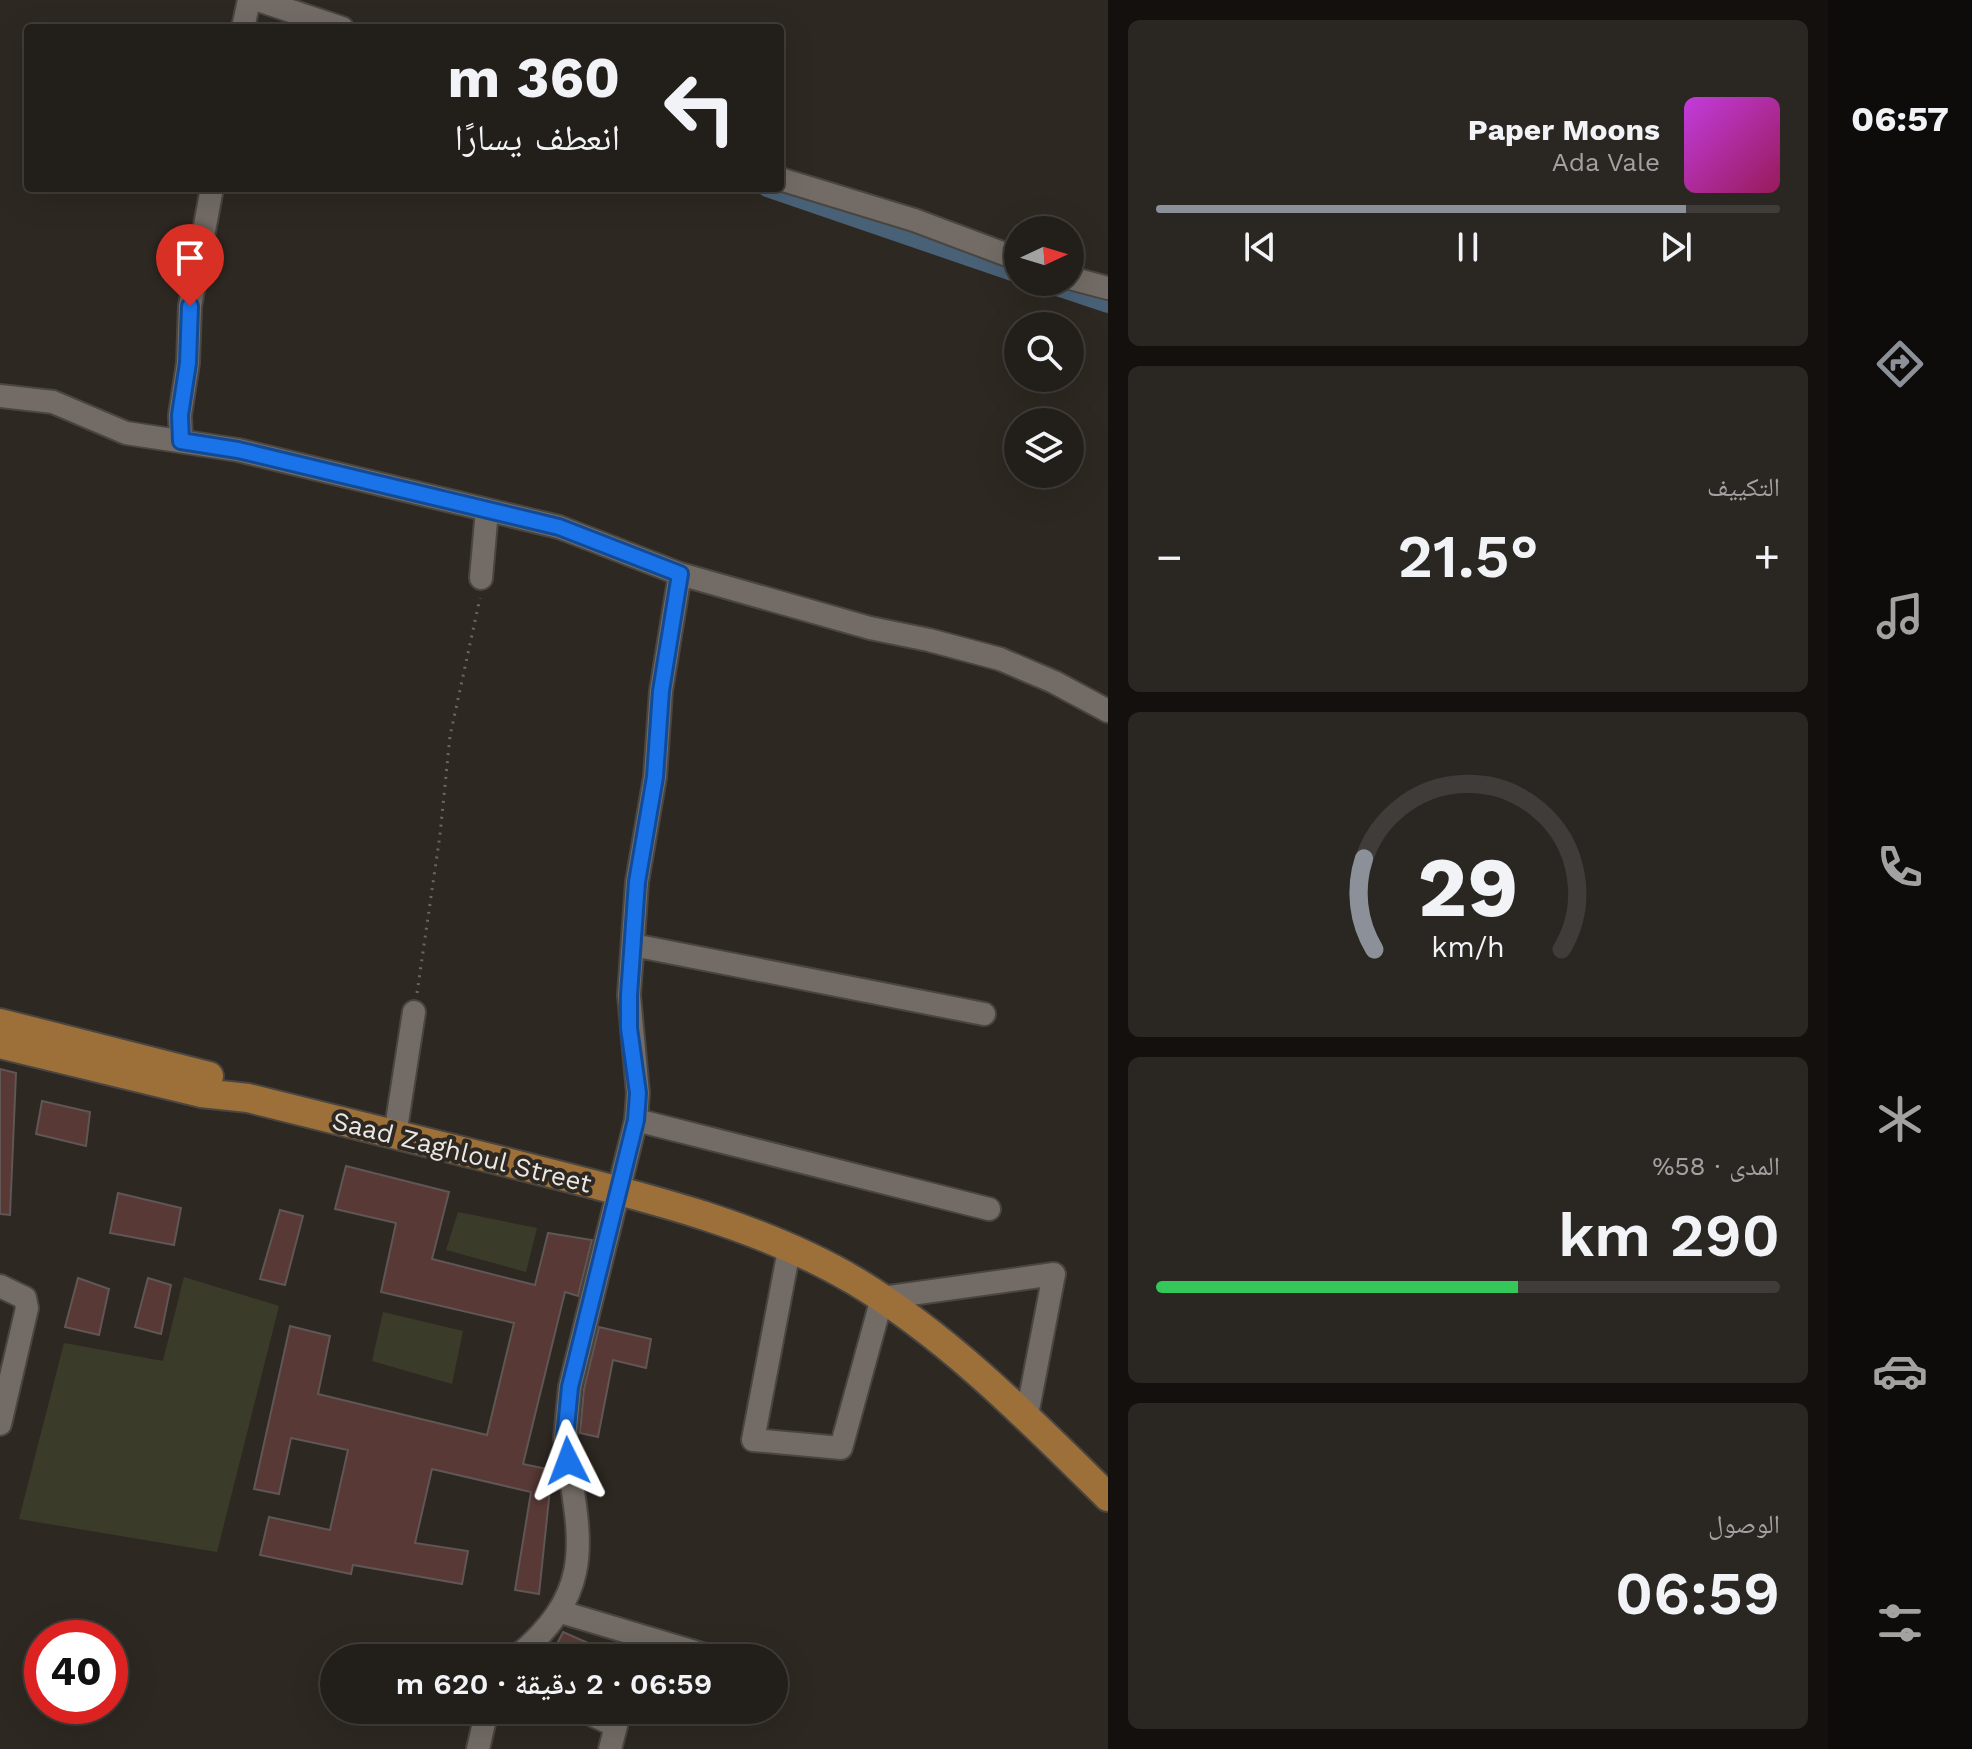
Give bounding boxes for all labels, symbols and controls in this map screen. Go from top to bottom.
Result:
text: 360 m [447,45,620,111]
icon: left [648,56,752,160]
text: 06:57 [1851,98,1949,140]
text: Paper Moons [1468,112,1660,147]
text: انعطف يسارًا [455,117,620,159]
text: Ada Vale [1552,147,1660,177]
north arrow [1004,216,1084,296]
map controls [1004,216,1084,488]
pin [156,224,224,306]
icon: previous [1238,225,1282,269]
icon: pause [1446,225,1490,269]
icon: next [1654,225,1698,269]
icon: arrive [168,236,212,280]
button: search [1004,312,1084,392]
icon: directions [1872,336,1928,392]
button: layers [1004,408,1084,488]
text: التكييف [1707,472,1780,502]
text: 21.5° [1397,521,1539,592]
text: − [1156,531,1183,583]
text: + [1753,531,1780,583]
icon: music [1872,588,1928,644]
text: 29 [1418,839,1518,936]
icon: phone [1872,839,1928,895]
text: km/h [1431,931,1505,965]
icon: climate [1872,1091,1928,1147]
street label: Saad Zaghloul Street [329,1105,595,1199]
text: المدى · 58% [1652,1151,1780,1181]
text: 290 km [1558,1200,1780,1271]
icon: car [1872,1343,1928,1399]
position arrow [526,1419,610,1503]
text: الوصول [1708,1509,1780,1539]
text: 06:59 [1615,1558,1780,1629]
icon: filters [1872,1595,1928,1651]
speed limit sign: 40 [24,1620,128,1724]
text: 06:59 · 2 دقيقة · 620 m [396,1666,712,1701]

